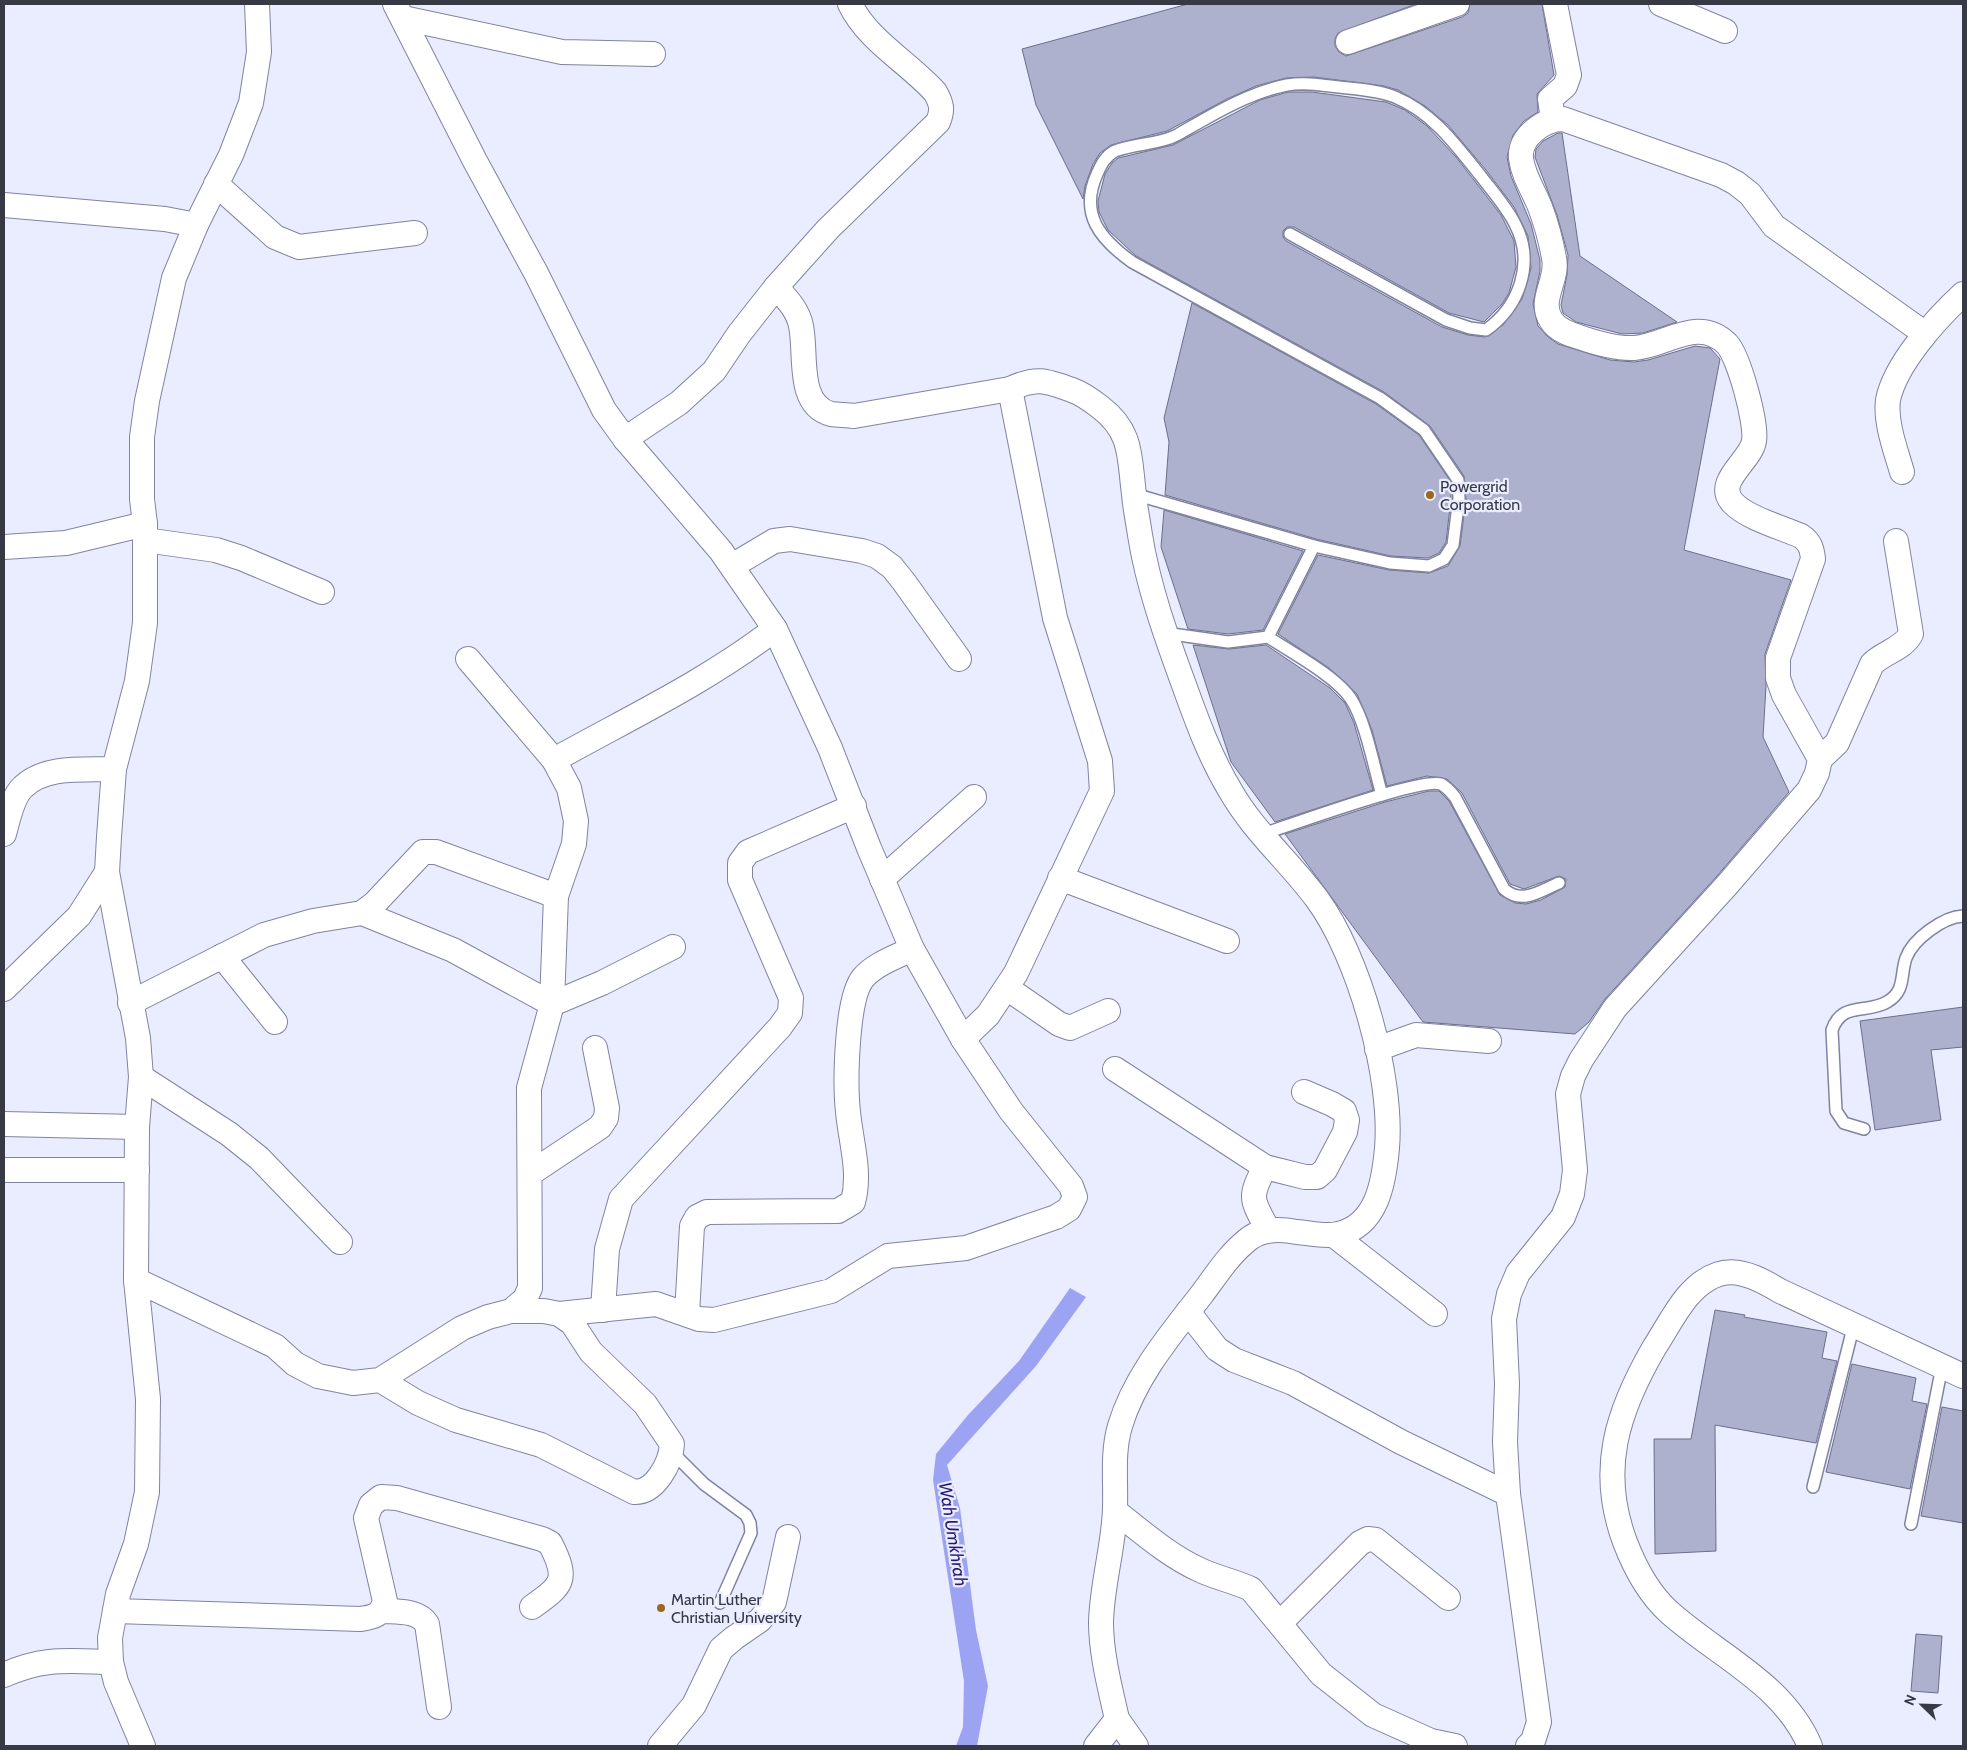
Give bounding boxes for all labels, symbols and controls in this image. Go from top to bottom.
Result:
place label: Powergrid Corporation [1440,477,1520,514]
marker: Powergrid Corporation [1424,489,1436,501]
water label: Wah Umkhrah [934,1480,972,1588]
place label: Martin Luther Christian University [671,1590,802,1627]
marker: Martin Luther Christian University [655,1602,667,1614]
north arrow [1897,1680,1947,1730]
text: N [1900,1692,1920,1708]

